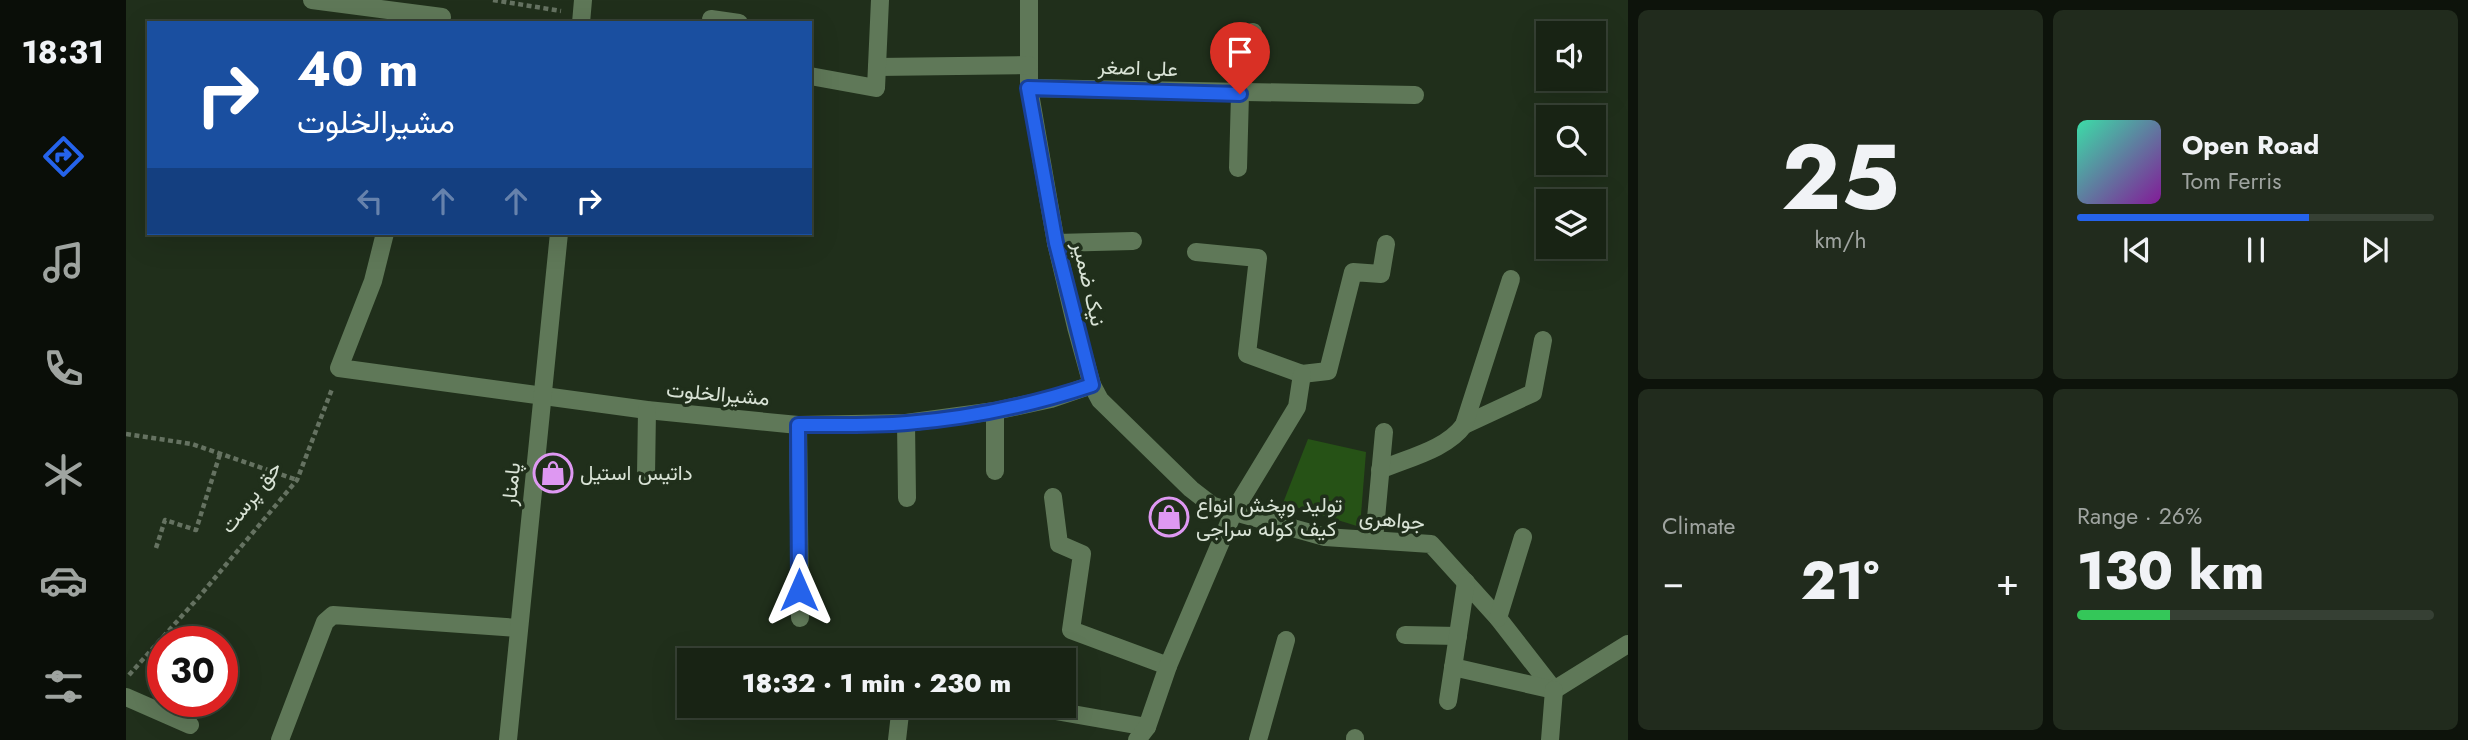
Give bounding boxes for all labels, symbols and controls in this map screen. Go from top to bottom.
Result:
map controls [1536,21,1606,259]
button: sound [1536,21,1606,91]
pin [1210,22,1270,94]
text: 18:31 [22,29,104,75]
icon: arrive [1221,33,1259,71]
text: 40 m [297,34,419,104]
icon: right [182,49,273,140]
street label: علی اصغر [1096,52,1179,84]
text: مشیرالخلوت [297,99,455,145]
button: search [1536,105,1606,175]
text: 25 [1781,112,1900,243]
text: Open Road [2182,126,2319,164]
icon: directions [39,132,88,181]
text: Tom Ferris [2182,164,2281,198]
icon: left [351,182,389,220]
icon: ahead [424,182,462,220]
icon: ahead [497,182,535,220]
icon: right [570,182,608,220]
button: layers [1536,189,1606,259]
text: km/h [1815,223,1866,257]
icon: previous [2118,231,2156,269]
icon: pause [2237,231,2275,269]
icon: next [2356,231,2394,269]
icon: music [39,238,88,287]
street label: نیک ضمیر [1065,238,1113,329]
icon: phone [39,344,88,393]
street label: مشیرالخلوت [665,375,771,413]
icon: climate [39,450,88,499]
shop icon: داتیس استیل [532,452,574,494]
street label: حق پرست [213,454,289,540]
place label: داتیس استیل [580,458,693,488]
street label: پامنار [494,461,528,508]
place label: تولید وپخش انواع کیف کوله سراجی [1196,490,1343,544]
shop icon: تولید وپخش انواع کیف کوله سراجی [1148,496,1190,538]
text: Range · 26% [2077,499,2202,533]
street label: جواهری [1358,502,1426,538]
text: Climate [1662,509,1735,543]
text: 130 km [2077,533,2264,609]
text: 21° [1801,543,1879,619]
position arrow [762,553,836,627]
text: − [1662,554,1684,609]
text: + [1996,554,2019,609]
icon: car [39,556,88,605]
speed limit sign: 30 [147,626,238,717]
icon: filters [39,662,88,711]
text: 18:32 · 1 min · 230 m [742,664,1011,702]

